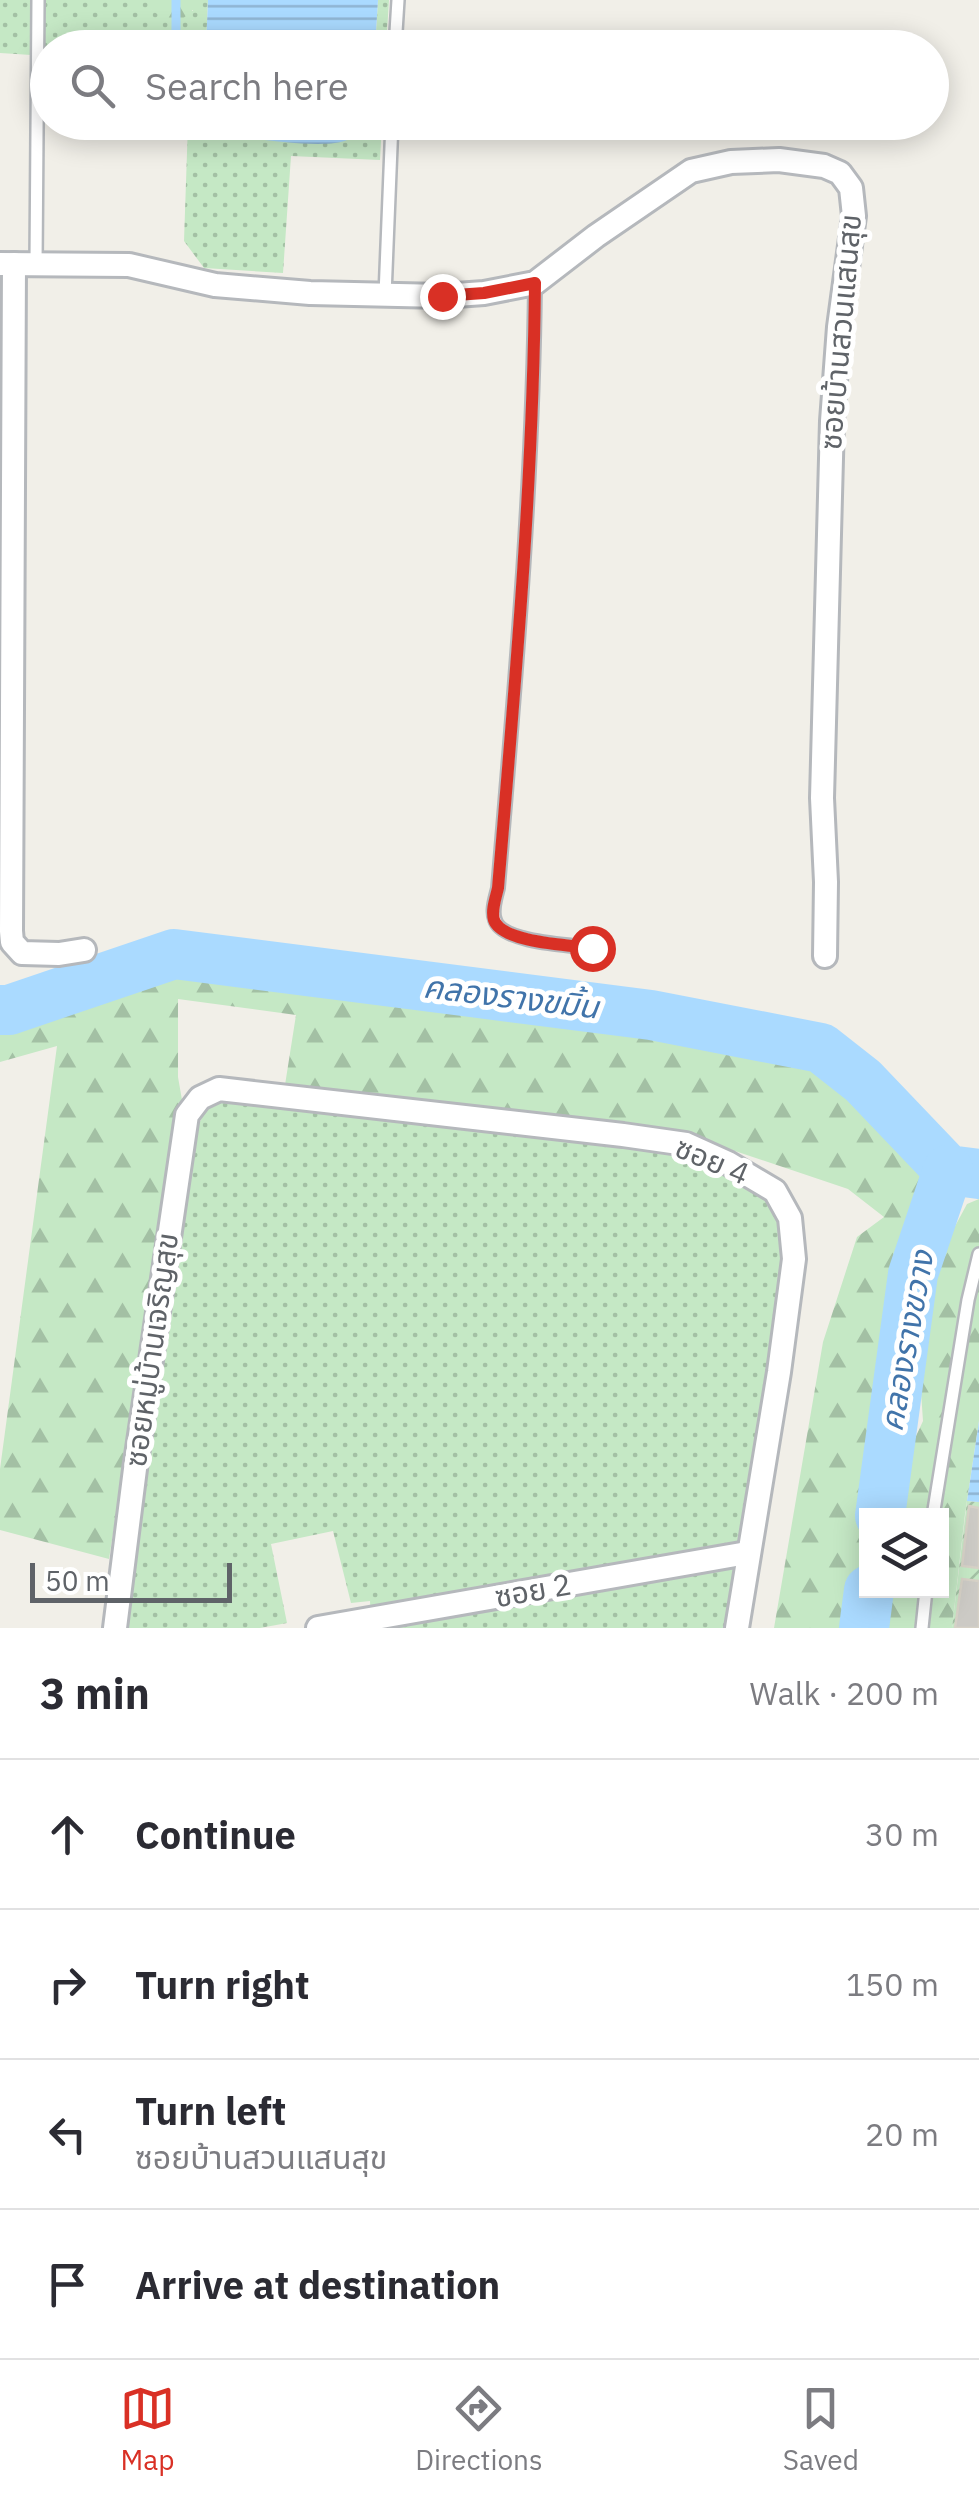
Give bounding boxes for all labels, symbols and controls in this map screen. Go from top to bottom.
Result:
search box [30,30,949,140]
icon: search [65,58,120,113]
text: Search here [145,61,349,110]
street label: ซอยบ้านสวนแสนสุข [810,212,869,451]
route end [420,274,466,320]
route start [570,926,616,972]
water label: คลองรางขมิ้น [421,964,603,1028]
street label: ซอย 4 [670,1127,756,1193]
street label: ซอยหมู่บ้านเจริญสุข [115,1230,186,1469]
water label: คลองรางขวาง [869,1245,943,1434]
map controls [859,1508,949,1598]
button: layers [859,1508,949,1598]
scale bar [30,1558,232,1602]
text: 50 m [45,1562,110,1599]
street label: ซอย 2 [492,1564,574,1615]
text: 3 min [40,1666,150,1721]
text: Walk · 200 m [750,1672,939,1714]
icon: ahead [40,1807,95,1862]
text: Continue [135,1810,296,1859]
text: 30 m [865,1813,939,1855]
icon: right [40,1957,95,2012]
text: Turn right [135,1960,310,2009]
text: 150 m [846,1963,939,2005]
text: Turn left [135,2086,286,2135]
icon: left [40,2107,95,2162]
text: 20 m [865,2113,939,2155]
text: ซอยบ้านสวนแสนสุข [135,2136,387,2178]
icon: arrive [40,2257,95,2312]
text: Arrive at destination [135,2260,500,2309]
tab: Map [120,2381,175,2478]
tab: Directions [415,2381,543,2478]
tab: Saved [783,2381,859,2478]

